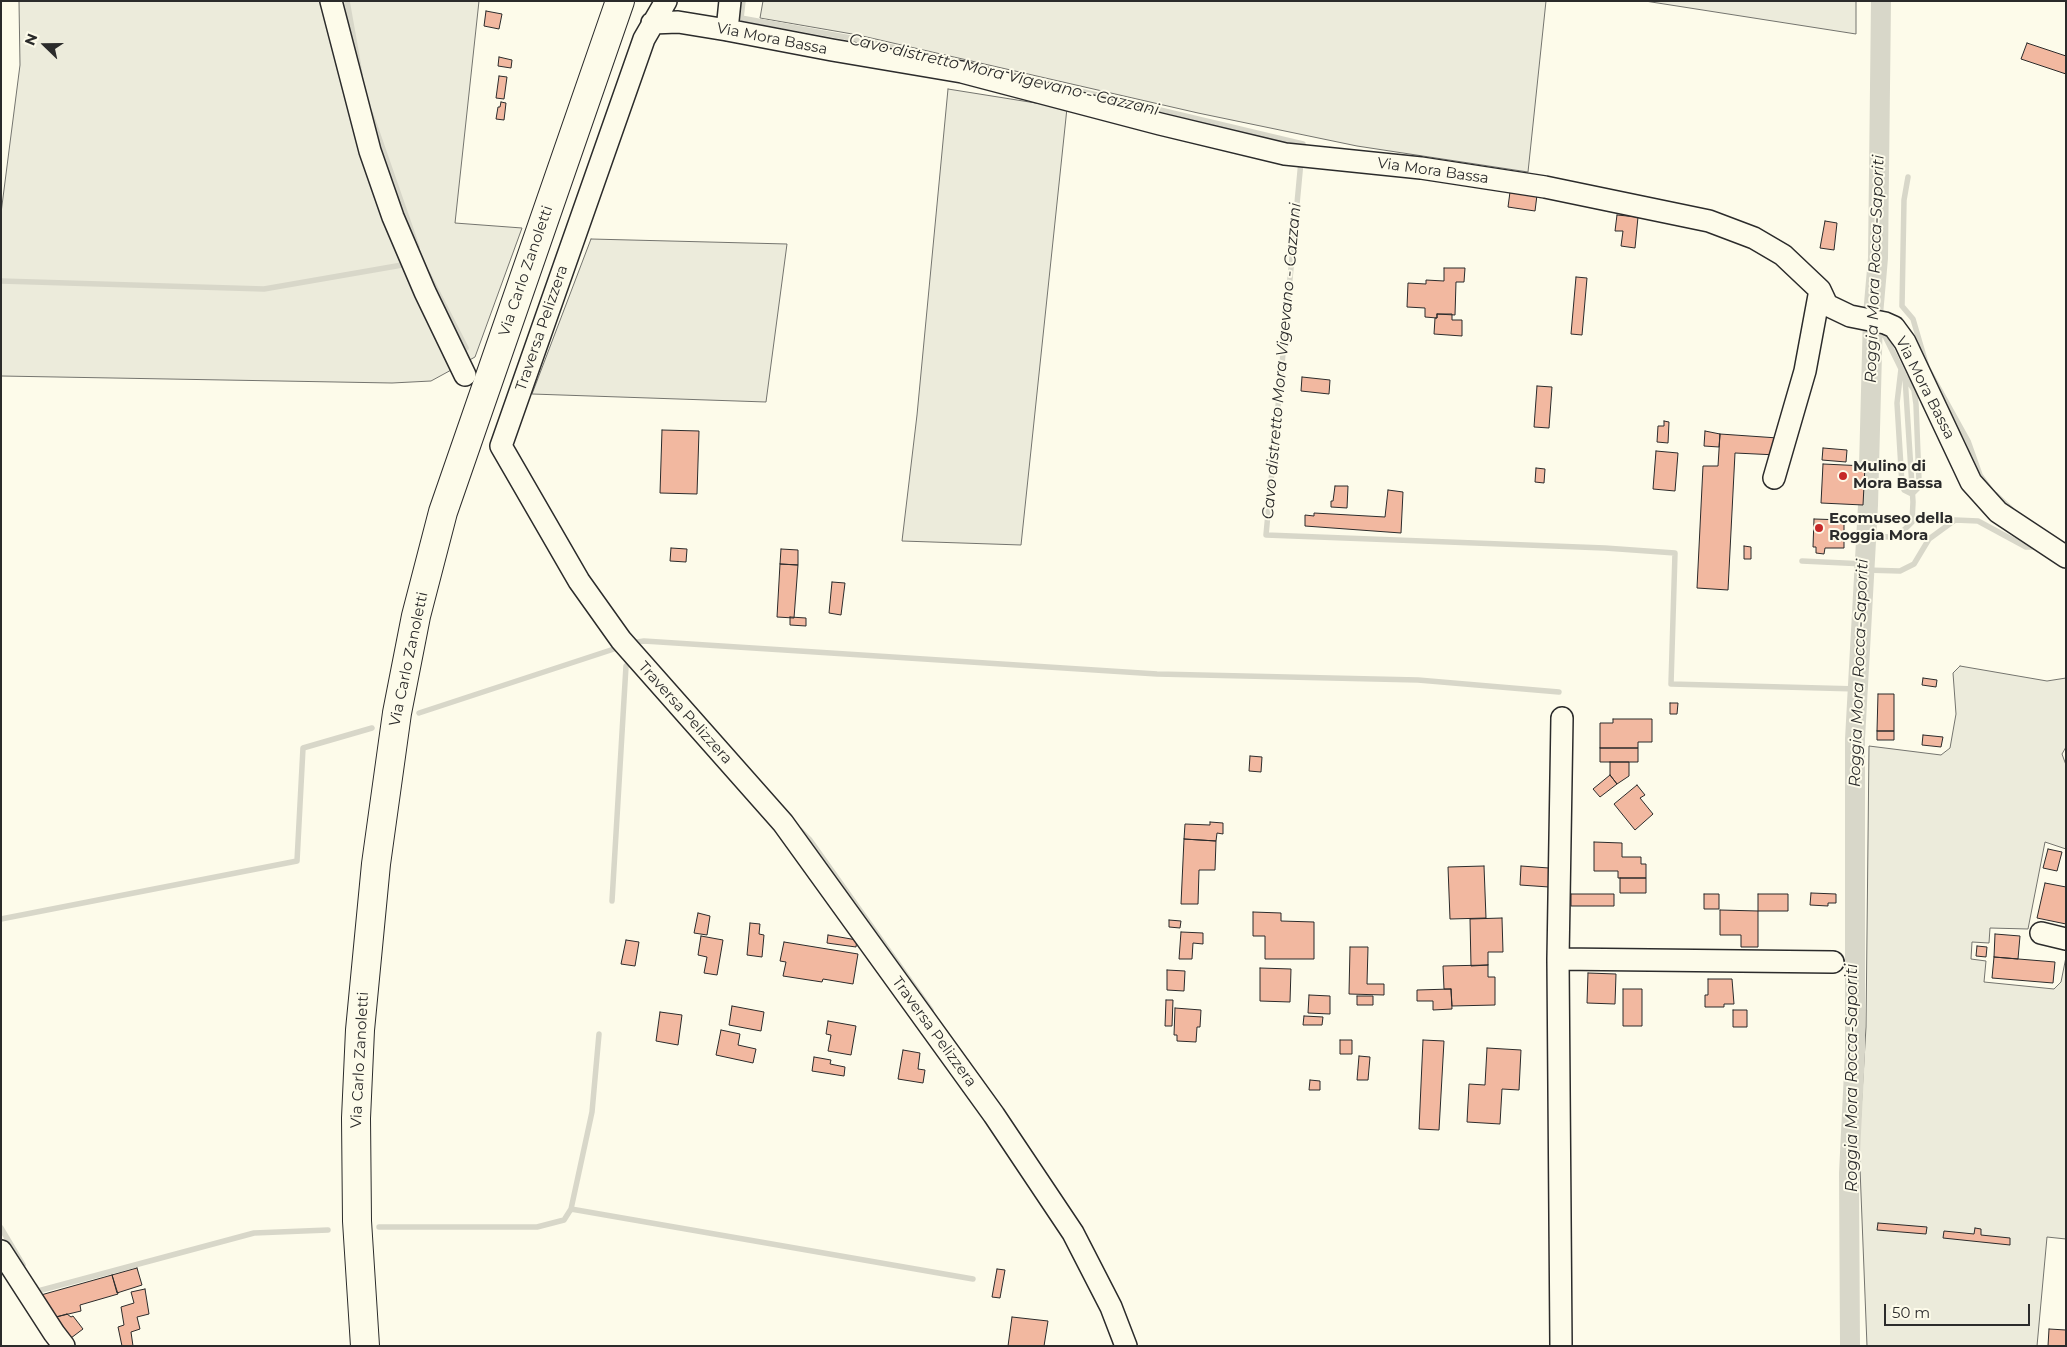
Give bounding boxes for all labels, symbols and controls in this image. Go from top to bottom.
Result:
street label: Via Mora Bassa [715,19,829,59]
north arrow [20,20,70,70]
water label: Cavo distretto Mora Vigevano - Cazzani [847,30,1161,120]
text: N [21,31,42,48]
street label: Via Mora Bassa [1376,154,1490,188]
water label: Roggia Mora Rocca-Saporiti [1861,155,1889,383]
water label: Cavo distretto Mora Vigevano - Cazzani [1259,202,1305,520]
street label: Via Carlo Zanoletti [495,203,557,339]
street label: Traversa Pelizzera [512,263,572,393]
street label: Via Mora Bassa [1891,334,1959,442]
place label: Mulino di Mora Bassa [1853,458,1942,493]
marker: Mulino di Mora Bassa [1837,470,1849,482]
place label: Ecomuseo della Roggia Mora [1829,510,1953,545]
marker: Ecomuseo della Roggia Mora [1813,522,1825,534]
water label: Roggia Mora Rocca-Saporiti [1845,559,1873,787]
street label: Via Carlo Zanoletti [386,590,432,728]
street label: Traversa Pelizzera [634,658,736,768]
water label: Roggia Mora Rocca-Saporiti [1842,964,1862,1192]
street label: Traversa Pelizzera [888,973,980,1091]
street label: Via Carlo Zanoletti [347,991,373,1129]
scale bar [1887,1294,2033,1326]
text: 50 m [1892,1303,1930,1322]

